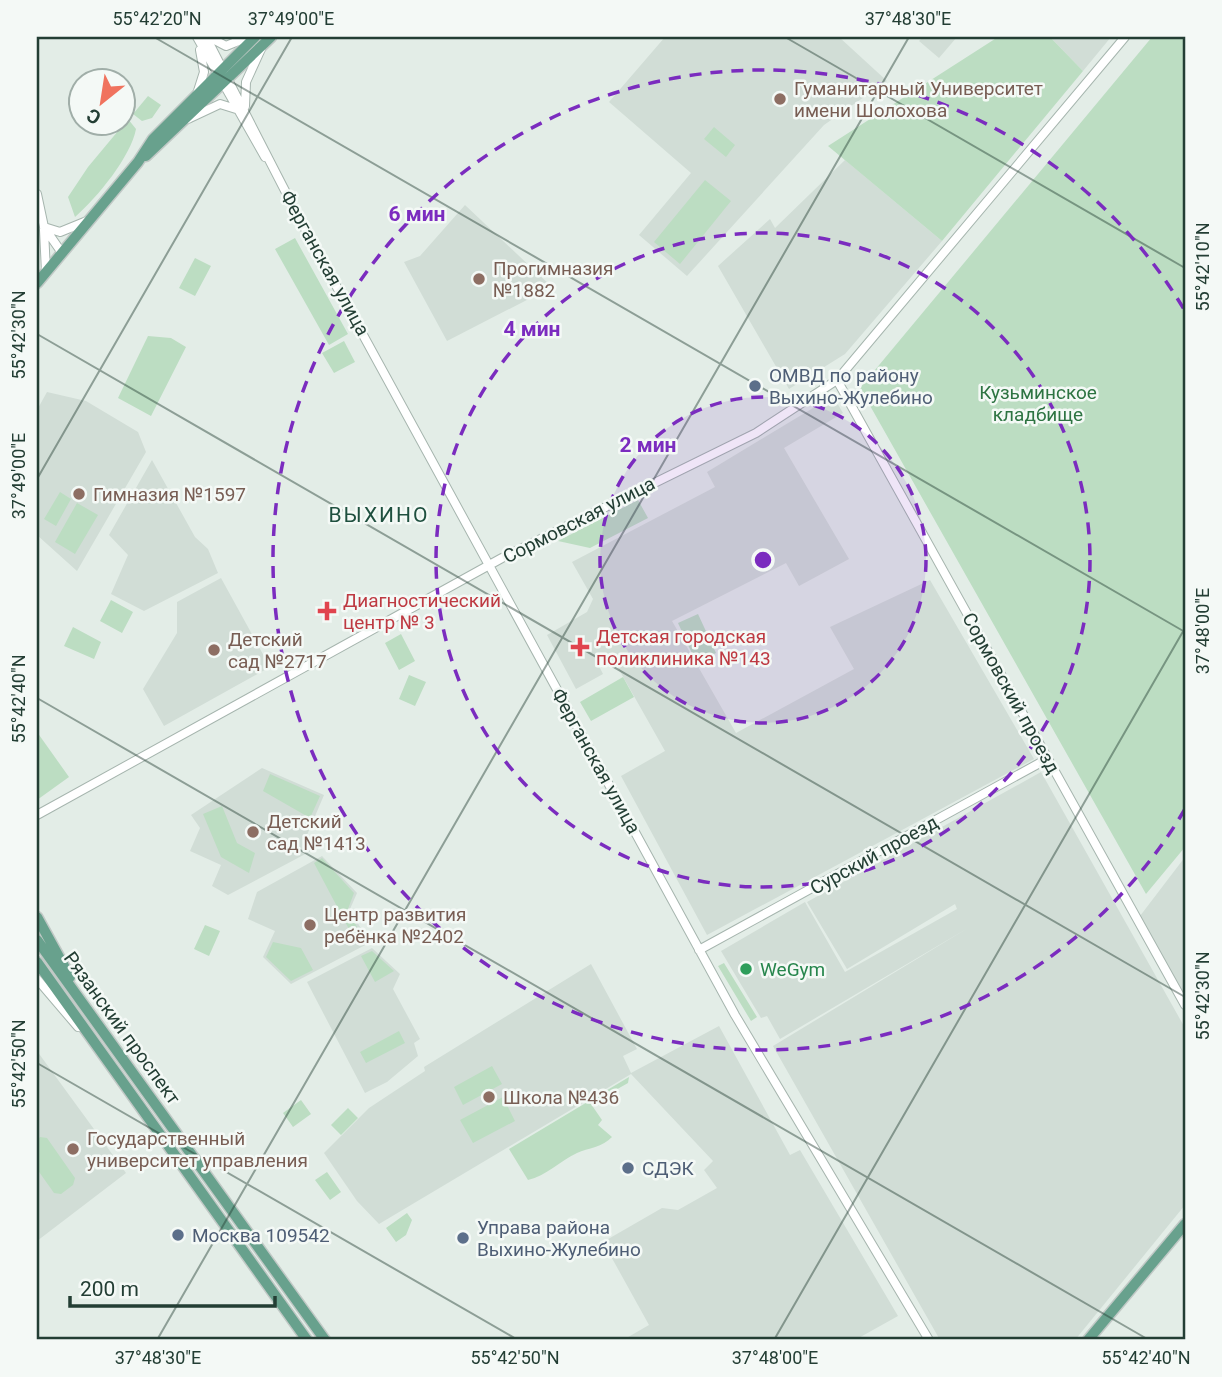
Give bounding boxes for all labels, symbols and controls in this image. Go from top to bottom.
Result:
text: 55°42'20"N [112,8,202,29]
text: 37°49'00"E [248,8,334,29]
text: 37°48'30"E [865,8,951,29]
north arrow [66,66,136,136]
place label: Гуманитарный Университет имени Шолохова [794,77,1043,122]
marker: Гуманитарный Университет имени Шолохова [772,91,788,107]
text: С [83,103,105,129]
street label: Ферганская улица [276,186,374,340]
text: 6 мин [389,202,446,226]
text: 55°42'10"N [1192,222,1213,312]
place label: Прогимназия №1882 [493,257,613,302]
marker: Прогимназия №1882 [471,271,487,287]
text: 55°42'30"N [8,290,29,380]
text: 4 мин [504,317,561,341]
place label: ОМВД по району Выхино-Жулебино [769,364,933,409]
marker: ОМВД по району Выхино-Жулебино [747,378,763,394]
park label: Кузьминское кладбище [979,381,1097,426]
text: 37°49'00"E [8,433,29,519]
text: 2 мин [620,433,677,457]
street label: Сормовская улица [499,472,659,568]
place label: Гимназия №1597 [93,483,246,506]
marker: Гимназия №1597 [71,486,87,502]
district label: ВЫХИНО [329,503,430,527]
centre of rings [751,548,775,572]
text: 37°48'00"E [1192,588,1213,674]
place label: Диагностический центр № 3 [343,589,501,634]
marker: Диагностический центр № 3 [317,601,337,621]
street label: Сормовский проезд [957,609,1065,777]
place label: Детская городская поликлиника №143 [596,625,771,670]
place label: Детский сад №2717 [228,628,327,673]
marker: Детская городская поликлиника №143 [570,637,590,657]
marker: Детский сад №2717 [206,642,222,658]
text: 55°42'40"N [8,654,29,744]
street label: Ферганская улица [547,684,645,838]
place label: Детский сад №1413 [267,810,366,855]
street label: Сурский проезд [806,810,942,900]
marker: Детский сад №1413 [245,824,261,840]
place label: Центр развития ребёнка №2402 [324,903,466,948]
marker: Центр развития ребёнка №2402 [302,917,318,933]
street label: Рязанский проспект [59,947,185,1109]
text: 55°42'30"N [1192,951,1213,1041]
place label: WeGym [760,958,825,981]
marker: WeGym [738,961,754,977]
text: 55°42'50"N [8,1019,29,1109]
place label: Школа №436 [503,1086,619,1109]
marker: Школа №436 [481,1089,497,1105]
place label: Государственный университет управления [87,1127,308,1172]
marker: Государственный университет управления [65,1141,81,1157]
place label: СДЭК [642,1157,694,1180]
marker: СДЭК [620,1160,636,1176]
place label: Управа района Выхино-Жулебино [477,1216,641,1261]
place label: Москва 109542 [192,1224,330,1247]
marker: Москва 109542 [170,1227,186,1243]
marker: Управа района Выхино-Жулебино [455,1230,471,1246]
scale bar [70,1265,275,1309]
text: 200 m [80,1277,139,1301]
text: 37°48'30"E [115,1347,201,1368]
text: 55°42'50"N [470,1347,560,1368]
text: 37°48'00"E [732,1347,818,1368]
text: 55°42'40"N [1101,1347,1191,1368]

